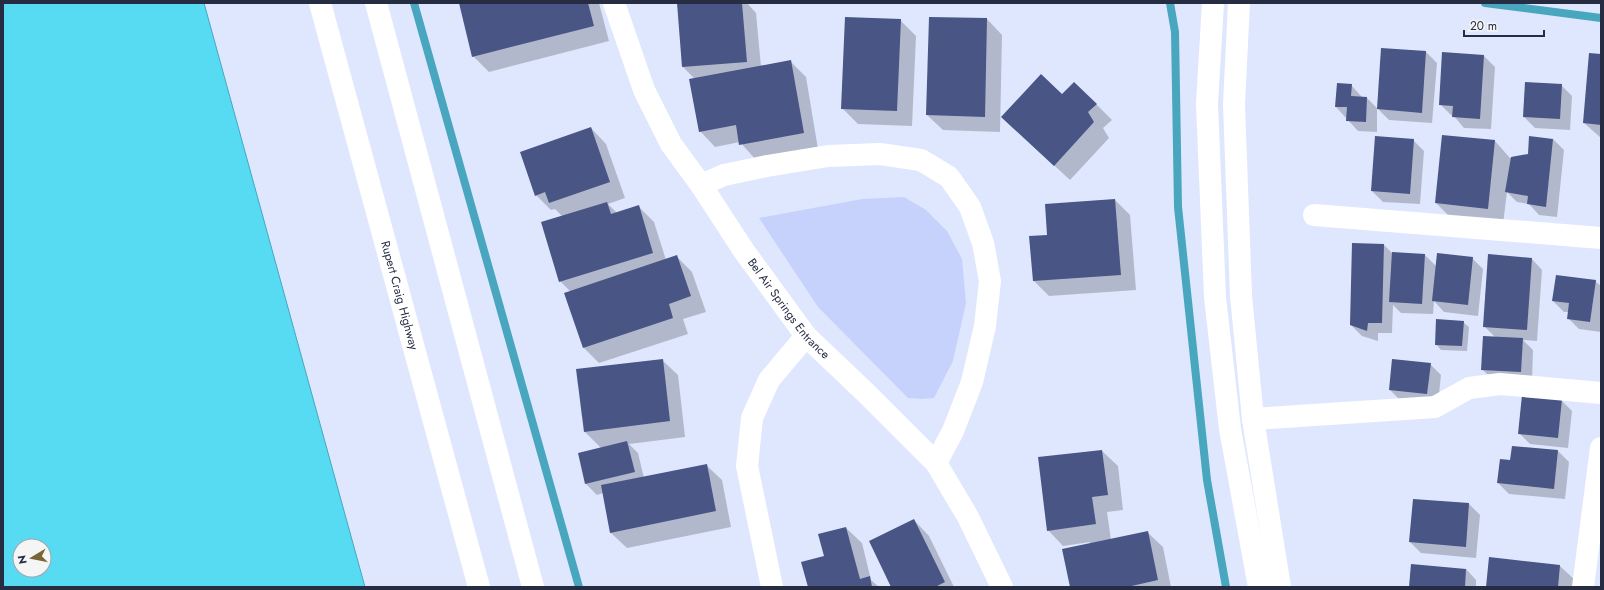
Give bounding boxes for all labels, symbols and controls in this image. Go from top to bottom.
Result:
scale bar [1464,12,1544,38]
text: 20 m [1470,17,1497,35]
street label: Rupert Craig Highway [376,239,423,353]
street label: Bel Air Springs Entrance [743,254,834,363]
north arrow [12,538,52,578]
text: N [14,554,31,565]

